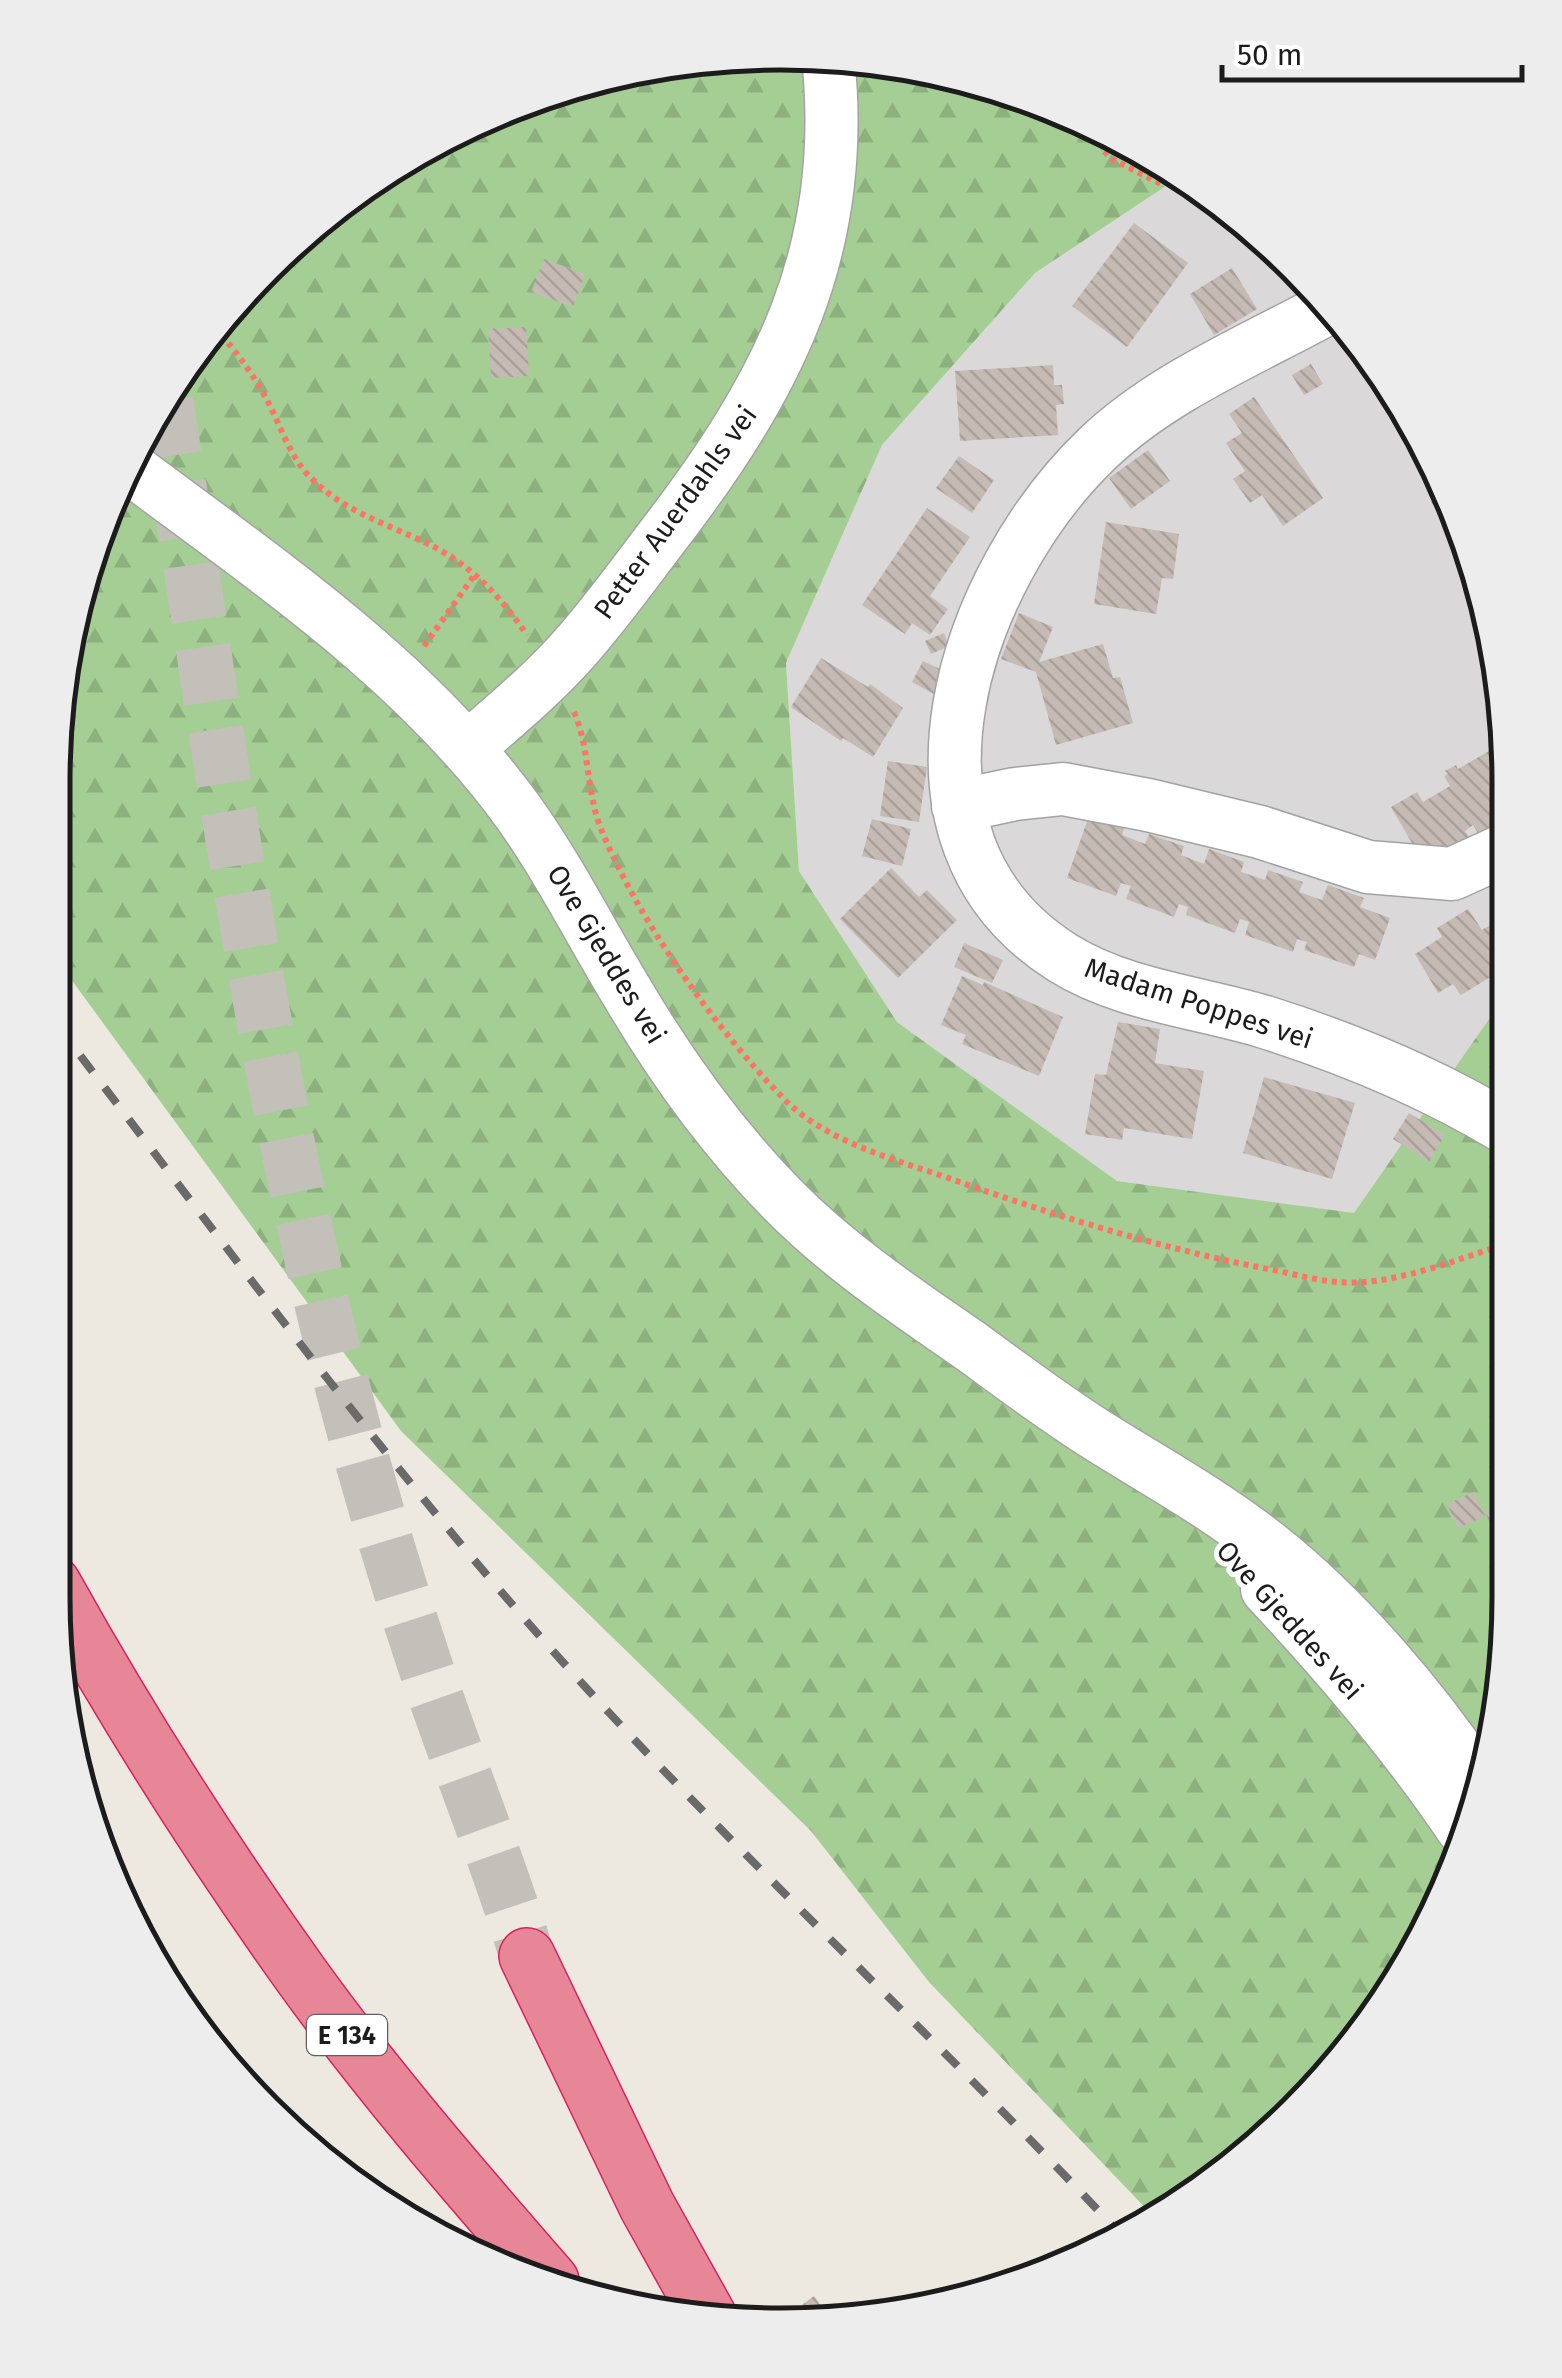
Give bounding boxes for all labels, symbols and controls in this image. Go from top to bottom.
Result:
scale bar [1222,20,1522,82]
text: 50 m [1237,37,1302,73]
street label: Petter Auerdahls vei [587,399,764,625]
street label: Ove Gjeddes vei [540,859,673,1050]
street label: Madam Poppes vei [1081,951,1317,1056]
street label: Ove Gjeddes vei [1210,1534,1370,1707]
road number: E 134 [307,2015,387,2055]

